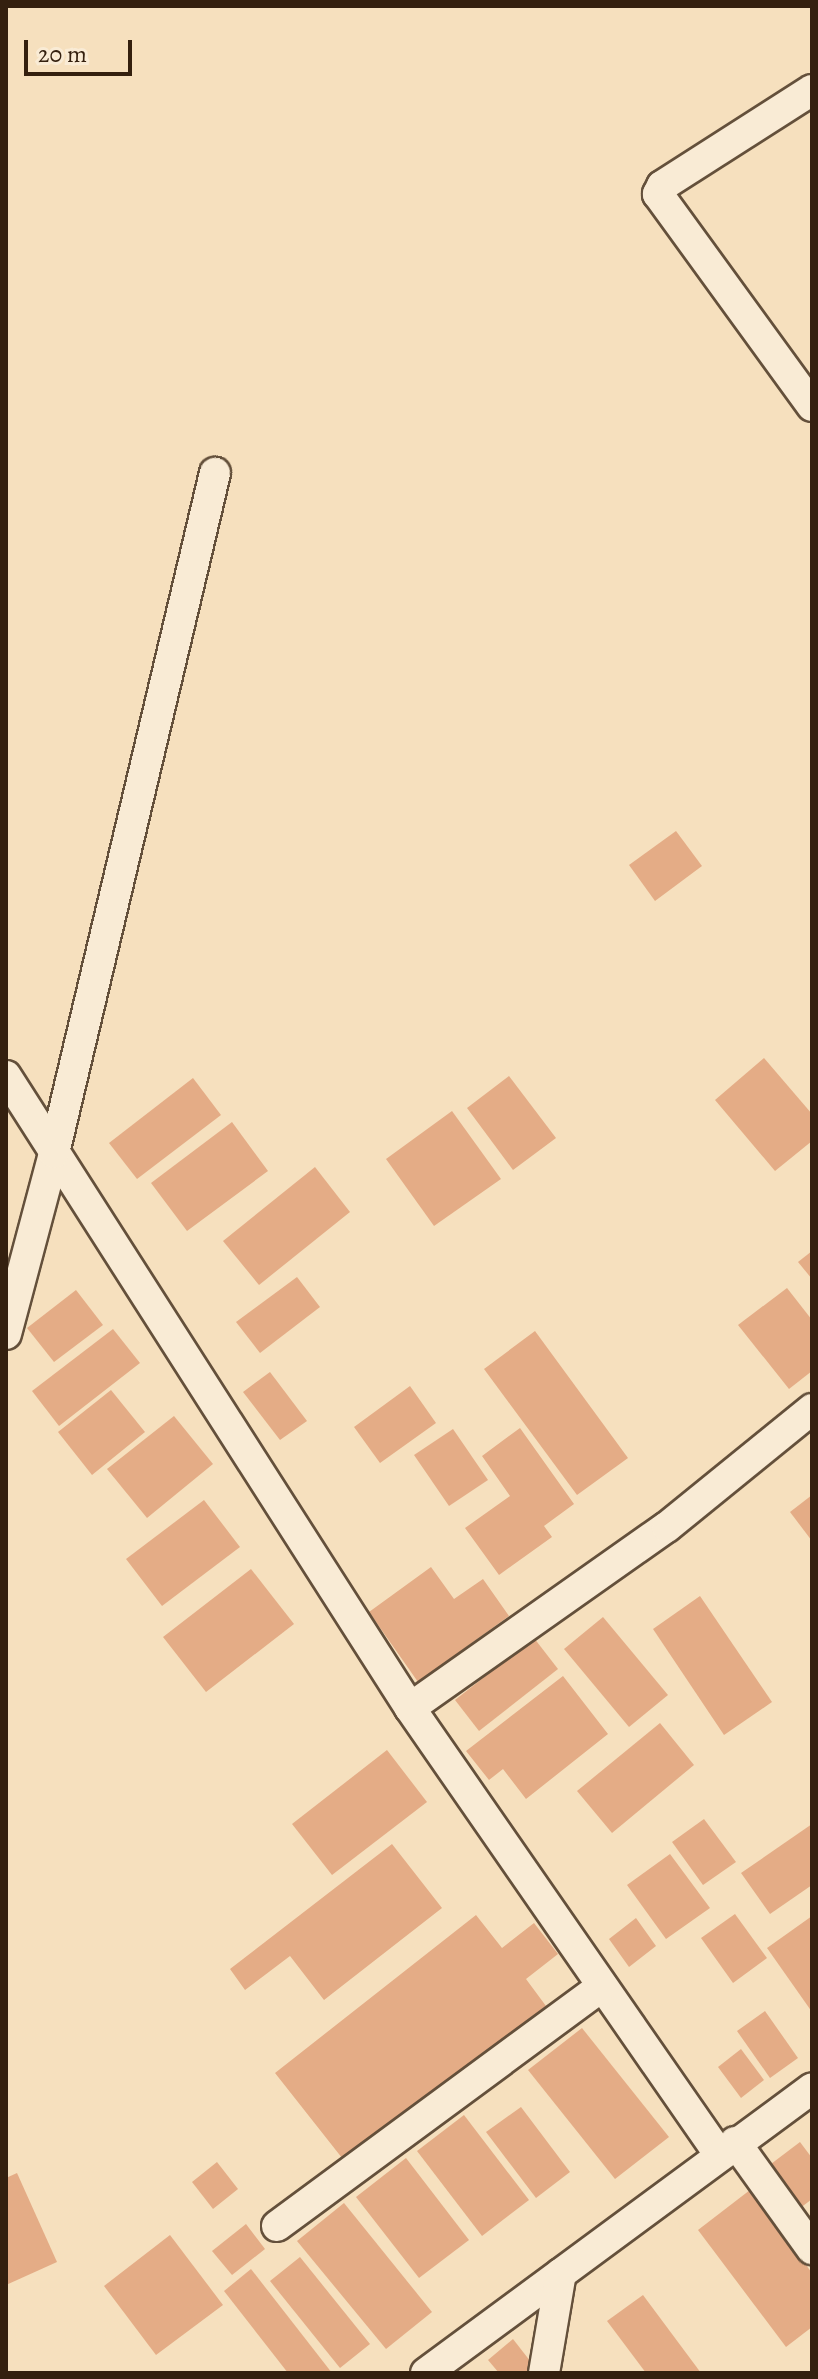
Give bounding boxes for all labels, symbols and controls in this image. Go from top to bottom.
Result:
scale bar [28,24,136,74]
text: 20 m [38,38,87,70]

